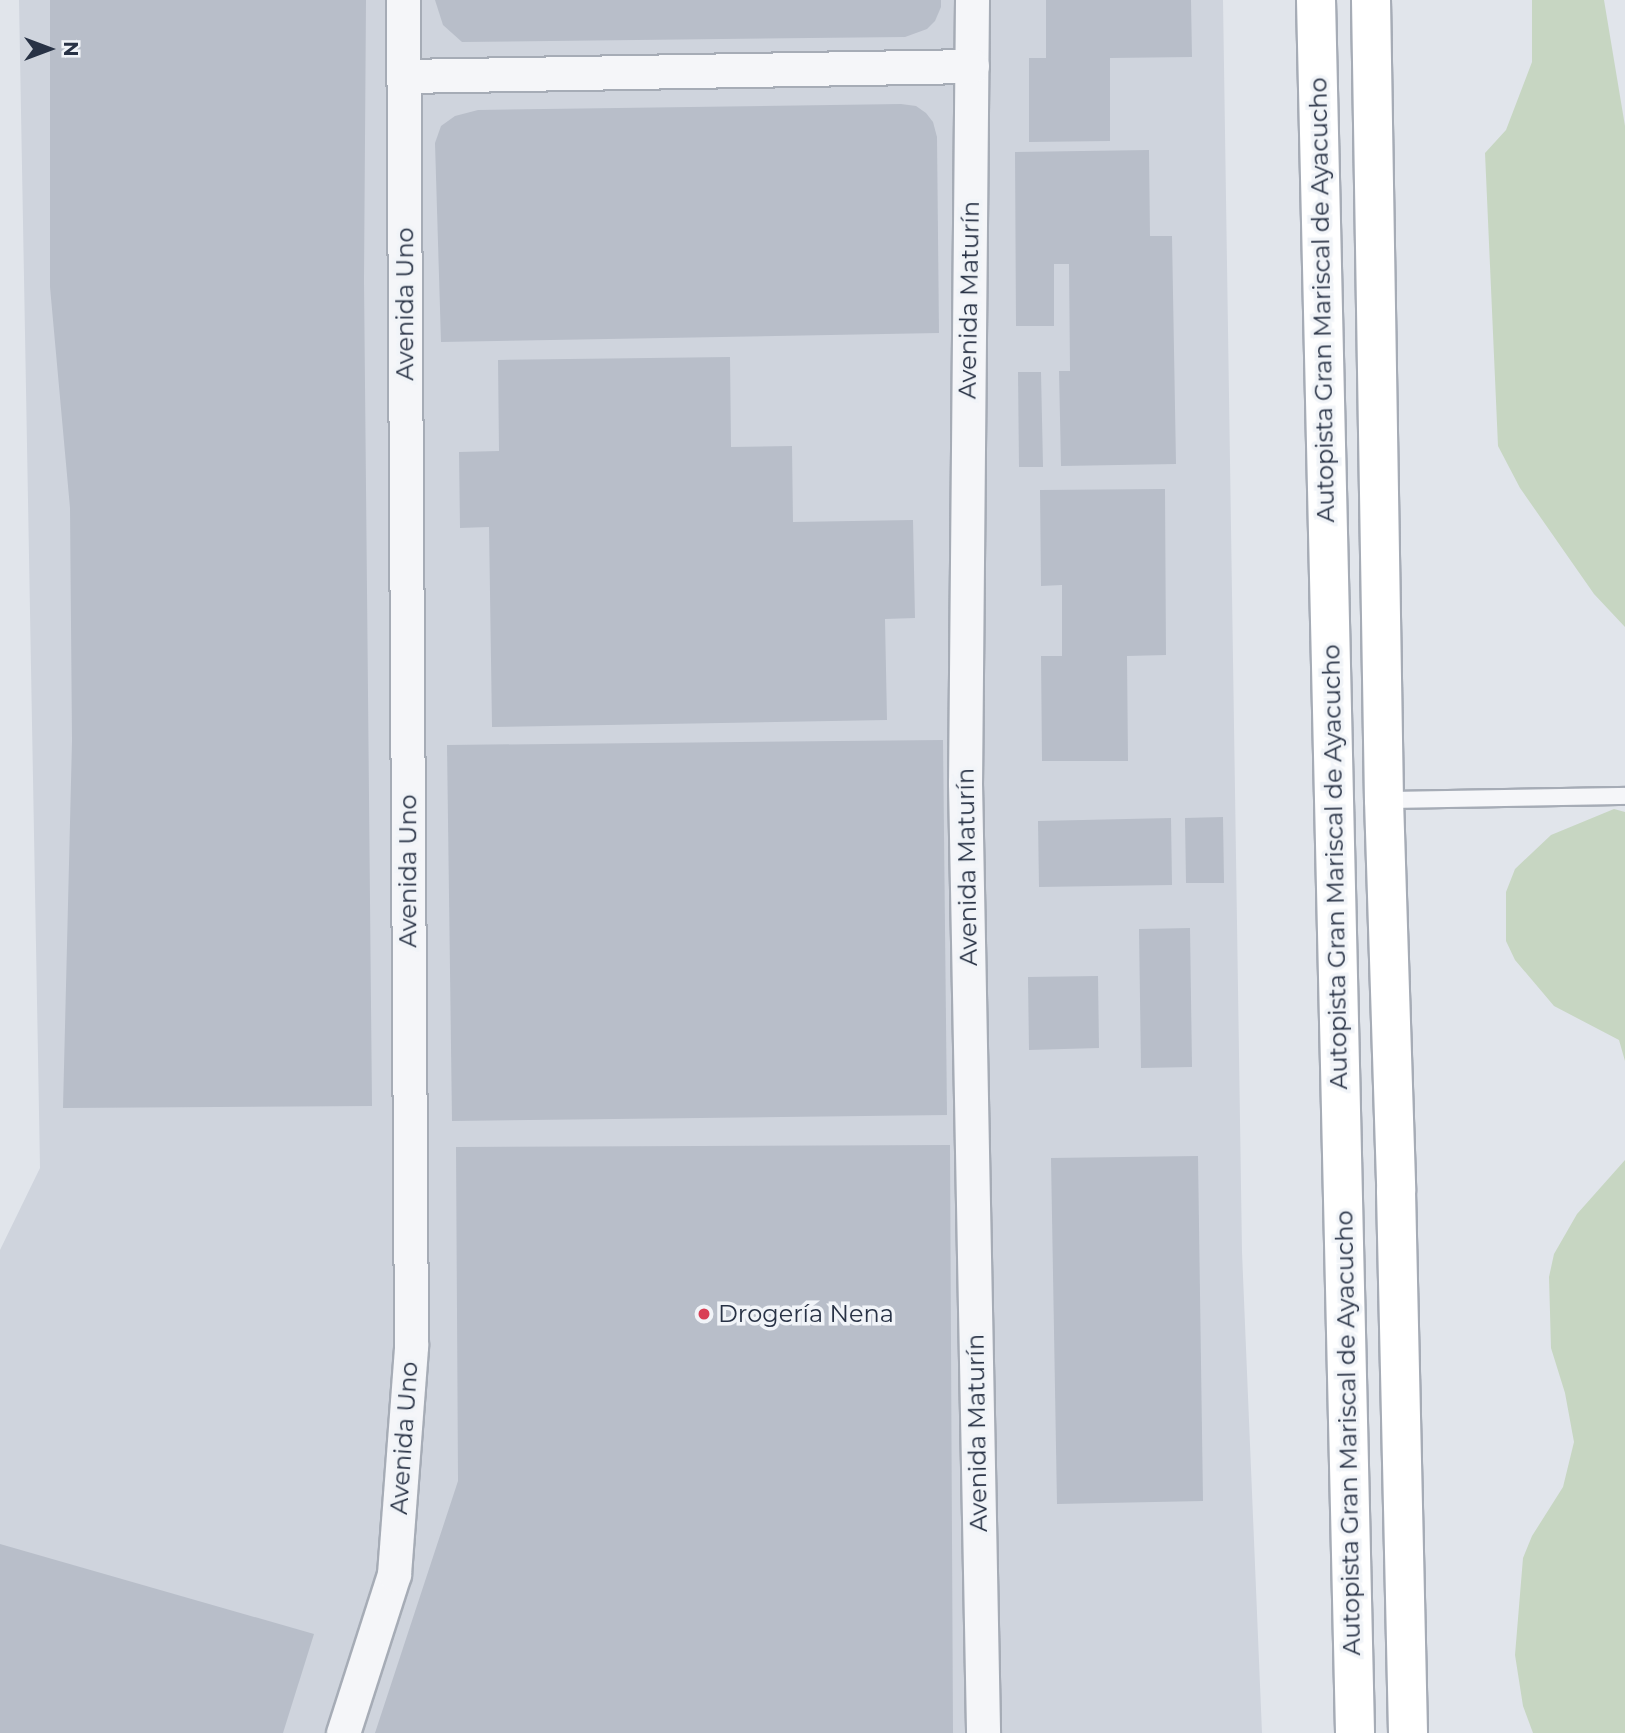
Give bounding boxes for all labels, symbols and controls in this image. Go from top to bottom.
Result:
north arrow [14,14,84,84]
text: N [59,41,82,57]
street label: Autopista Gran Mariscal de Ayacucho [1304,77,1340,523]
street label: Avenida Maturín [953,201,985,399]
street label: Avenida Uno [391,227,419,381]
street label: Autopista Gran Mariscal de Ayacucho [1317,644,1353,1090]
street label: Avenida Maturín [951,768,983,966]
street label: Avenida Uno [394,794,422,948]
street label: Autopista Gran Mariscal de Ayacucho [1330,1210,1366,1656]
place label: Drogería Nena [718,1300,894,1328]
marker: Drogería Nena [696,1306,712,1322]
street label: Avenida Maturín [961,1334,993,1532]
street label: Avenida Uno [384,1360,424,1516]

